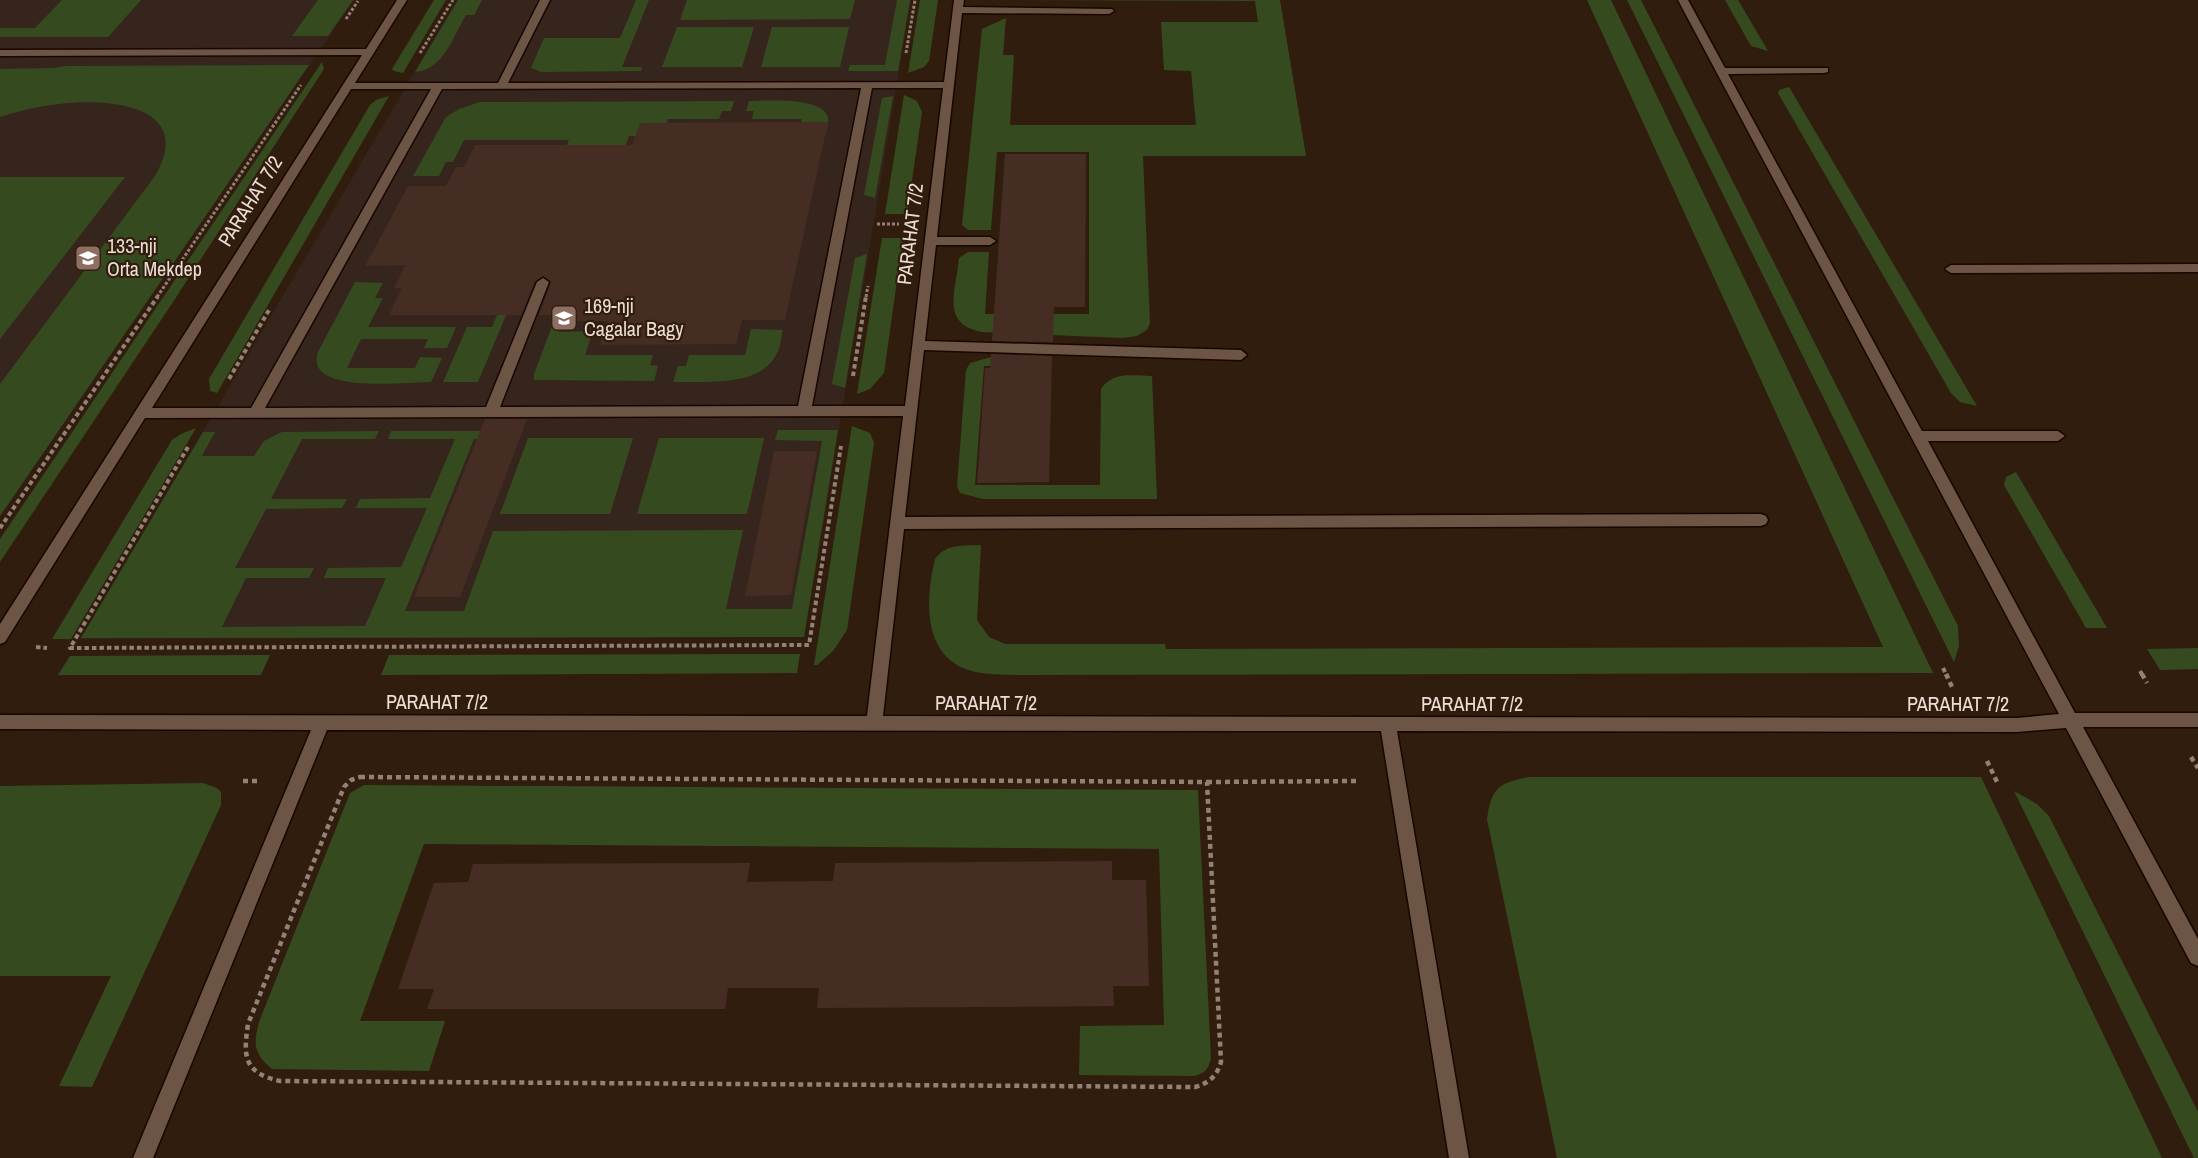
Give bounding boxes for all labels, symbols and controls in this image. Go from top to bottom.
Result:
street label: PARAHAT 7/2 [211,150,288,251]
street label: PARAHAT 7/2 [890,182,929,286]
place label: 133-nji Orta Mekdep [107,232,202,282]
school or university icon: 133-nji Orta Mekdep [73,243,103,273]
place label: 169-nji Cagalar Bagy [584,292,684,342]
school or university icon: 169-nji Cagalar Bagy [549,303,579,333]
street label: PARAHAT 7/2 [386,688,488,715]
street label: PARAHAT 7/2 [935,689,1037,716]
street label: PARAHAT 7/2 [1421,690,1523,717]
street label: PARAHAT 7/2 [1907,690,2009,717]

